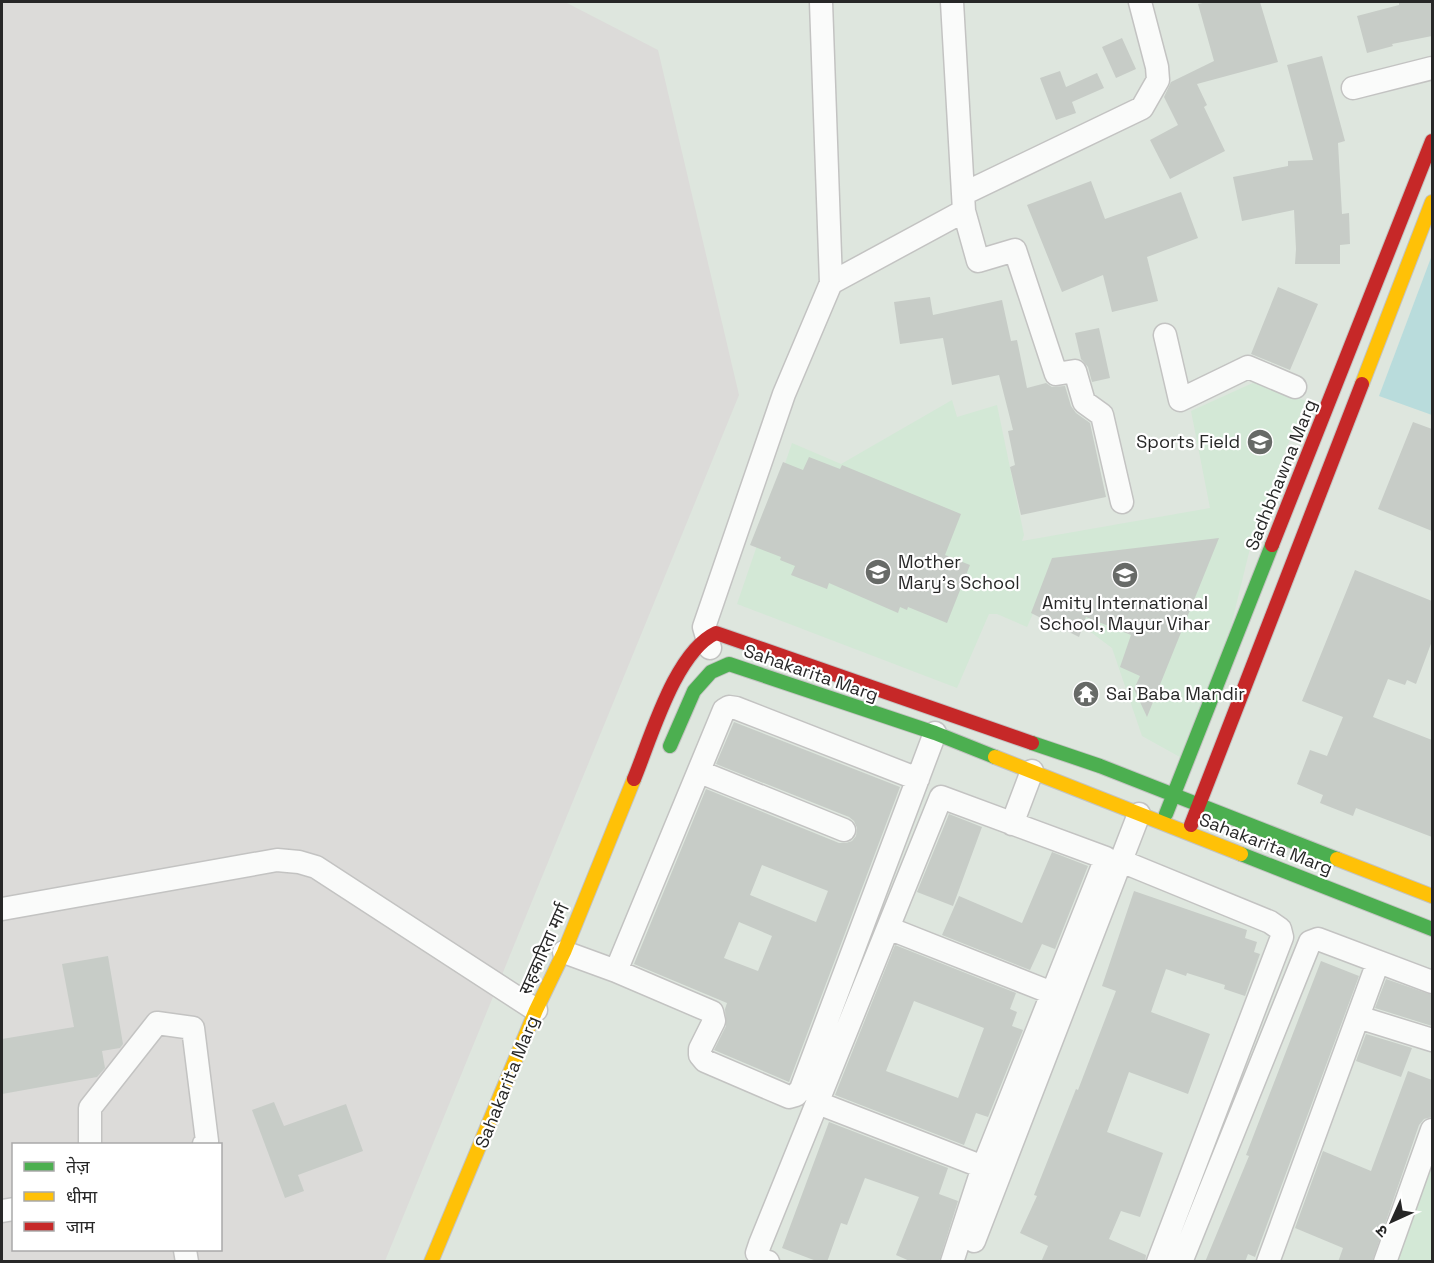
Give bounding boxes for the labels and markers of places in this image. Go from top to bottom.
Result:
school or university icon: Sports Field [1245,427,1275,457]
place label: Sports Field [1136,430,1240,453]
place label: Mother Mary's School [898,550,1020,594]
school or university icon: Mother Mary's School [863,557,893,587]
school or university icon: Amity International School, Mayur Vihar [1110,560,1140,590]
place label: Amity International School, Mayur Vihar [1040,591,1211,635]
temple icon: Sai Baba Mandir [1071,679,1101,709]
place label: Sai Baba Mandir [1106,682,1245,705]

